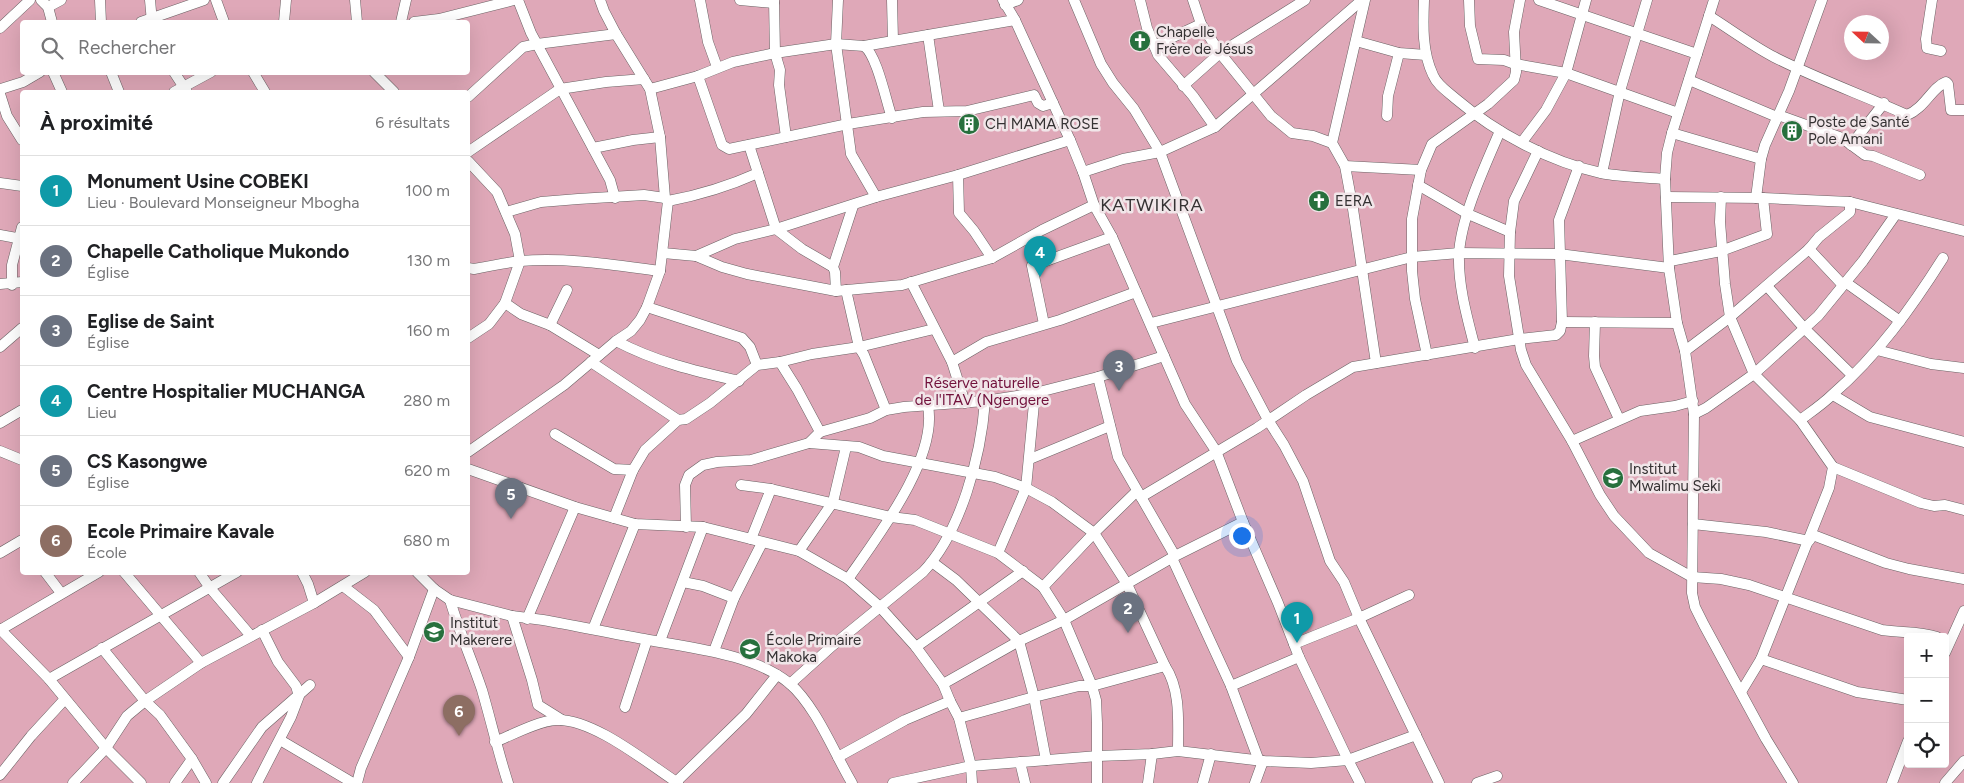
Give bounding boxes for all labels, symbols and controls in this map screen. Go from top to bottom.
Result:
north arrow [1844,15,1889,60]
search box [20,20,470,75]
place label: Chapelle Frère de Jésus [1156,23,1253,58]
church icon: Chapelle Frère de Jésus [1128,29,1152,53]
icon: search [38,34,66,62]
text: Rechercher [78,36,176,59]
text: À proximité [40,110,153,135]
building icon: CH MAMA ROSE [957,112,981,136]
text: 6 résultats [375,113,450,132]
place label: Poste de Santé Pole Amani [1808,113,1910,148]
place label: CH MAMA ROSE [985,115,1099,133]
building icon: Poste de Santé Pole Amani [1780,119,1804,143]
text: Monument Usine COBEKI [87,170,309,193]
text: 1 [53,181,59,200]
text: 100 m [405,181,450,200]
church icon: EERA [1307,189,1331,213]
place label: EERA [1335,192,1372,210]
text: Lieu · Boulevard Monseigneur Mbogha [87,193,359,212]
district label: KATWIKIRA [1100,194,1204,216]
pin: 4 [1024,236,1056,277]
text: Chapelle Catholique Mukondo [87,240,349,263]
text: 2 [51,251,61,270]
text: 130 m [407,251,450,270]
text: Église [87,263,129,282]
text: Eglise de Saint [87,310,215,333]
text: 3 [52,321,60,340]
text: 160 m [407,321,450,340]
text: Église [87,333,129,352]
pin: 3 [1103,350,1135,391]
park label: Réserve naturelle de l'ITAV (Ngengere [915,374,1049,409]
text: Centre Hospitalier MUCHANGA [87,380,365,403]
text: 4 [51,391,61,410]
text: 280 m [403,391,450,410]
text: Lieu [87,403,117,422]
text: CS Kasongwe [87,450,207,473]
place label: Institut Mwalimu Seki [1629,460,1721,495]
text: 5 [51,461,61,480]
text: 620 m [404,461,450,480]
school or university icon: Institut Mwalimu Seki [1601,466,1625,490]
text: Église [87,473,129,492]
pin: 5 [495,478,527,519]
text: Ecole Primaire Kavale [87,520,274,543]
your location [1229,523,1255,549]
text: 6 [51,531,61,550]
text: 680 m [403,531,450,550]
text: École [87,543,127,562]
pin: 2 [1112,592,1144,633]
pin: 1 [1281,602,1313,643]
place label: Institut Makerere [450,614,512,649]
school or university icon: Institut Makerere [422,620,446,644]
place label: École Primaire Makoka [766,631,861,666]
map controls [1904,633,1949,768]
button: + [1904,633,1949,678]
school or university icon: École Primaire Makoka [738,637,762,661]
button: − [1904,678,1949,723]
pin: 6 [443,695,475,736]
button: locate [1904,723,1949,768]

